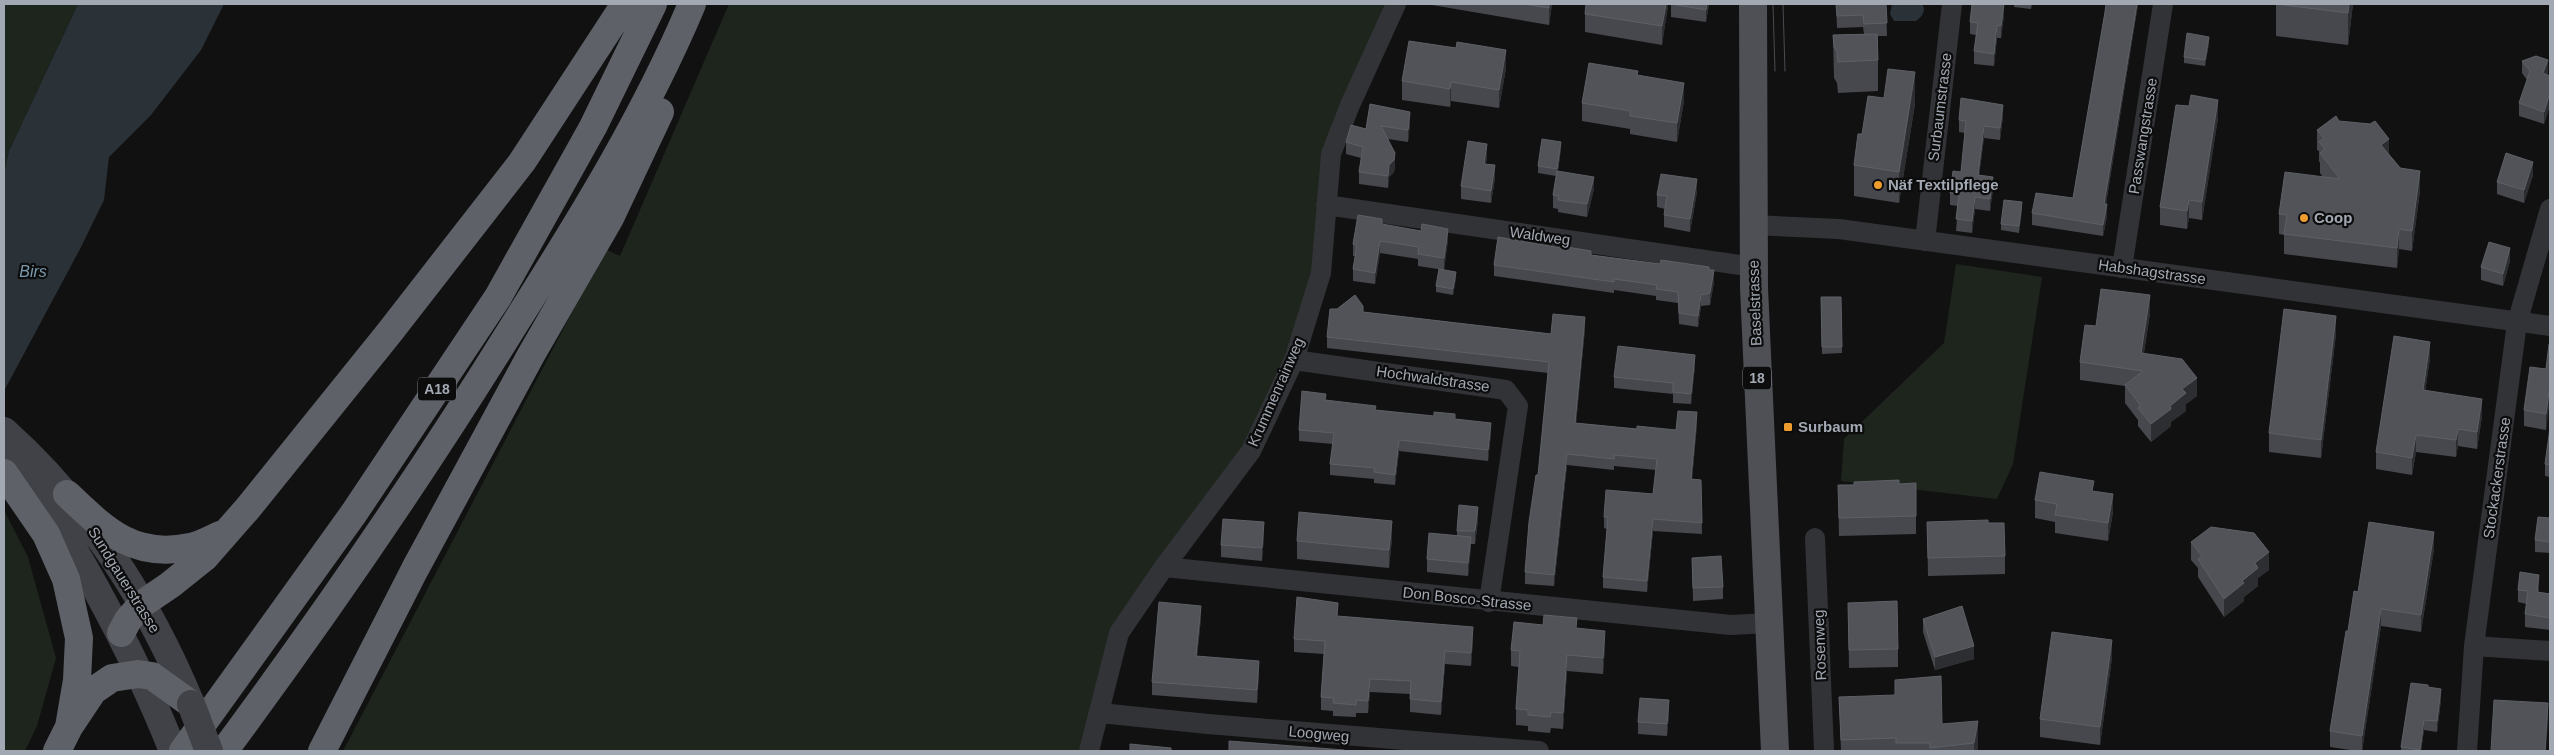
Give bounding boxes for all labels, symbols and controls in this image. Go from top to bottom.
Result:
street label: Surbaumstrasse [1924,52,1955,162]
street label: Passwangstrasse [2125,77,2160,195]
place label: Näf Textilpflege [1888,176,1999,193]
marker: Näf Textilpflege [1872,179,1884,191]
place label: Coop [2314,209,2352,226]
marker: Coop [2298,212,2310,224]
street label: Waldweg [1509,223,1572,248]
street label: Habshagstrasse [2097,256,2207,287]
street label: Baselstrasse [1745,260,1764,346]
water label: Birs [19,263,47,280]
street label: Krummenrainweg [1244,335,1307,449]
street label: Hochwaldstrasse [1375,362,1491,395]
road number: 18 [1743,366,1771,389]
road number: A18 [418,378,456,400]
street label: Stockackerstrasse [2480,416,2513,540]
place label: Surbaum [1798,418,1863,435]
marker: Surbaum [1782,421,1794,433]
street label: Sundgauerstrasse [85,524,164,636]
street label: Don Bosco-Strasse [1402,583,1532,614]
street label: Rosenweg [1810,609,1829,681]
street label: Loogweg [1288,722,1350,745]

